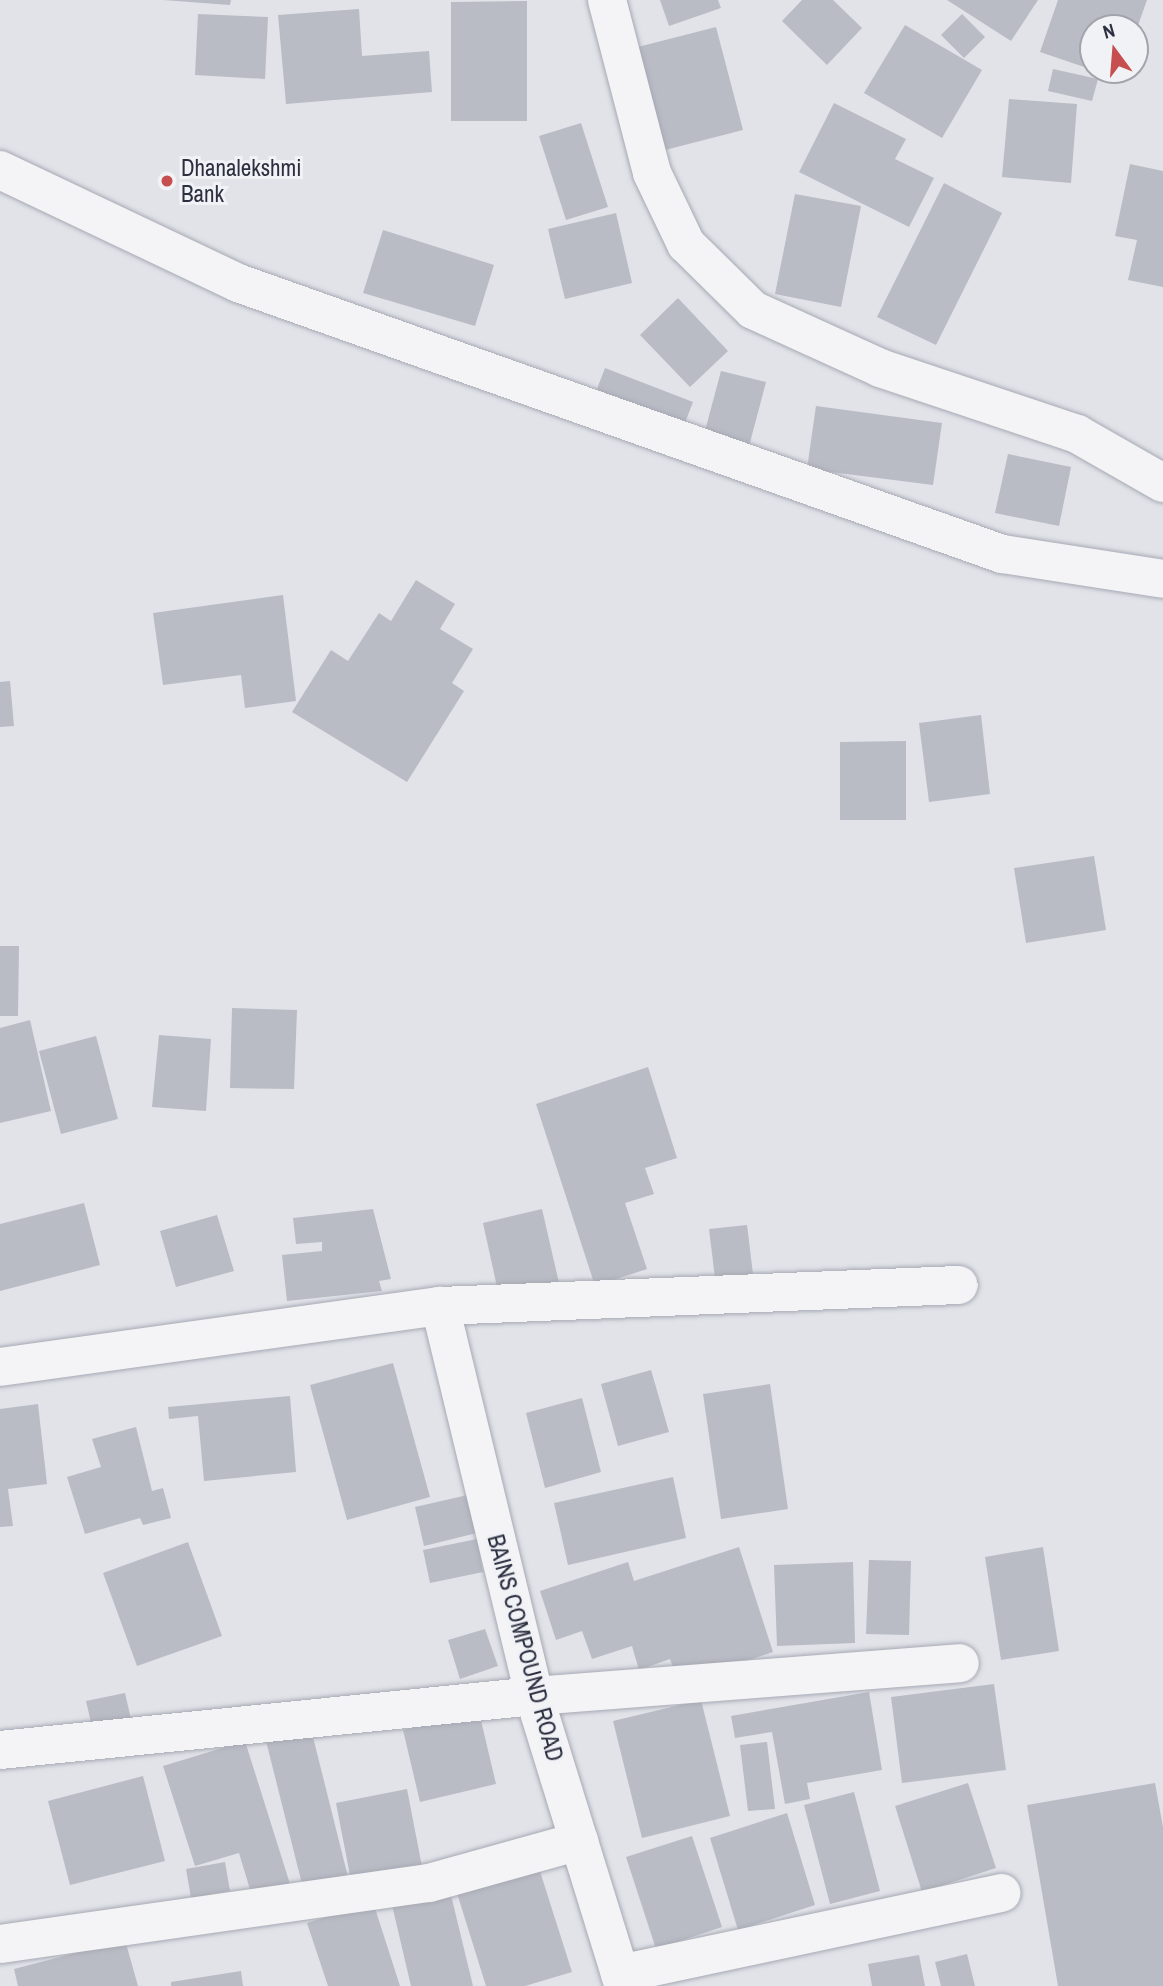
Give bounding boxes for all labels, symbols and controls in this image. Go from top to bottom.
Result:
north arrow [1079,14,1149,84]
text: N [1100,17,1118,45]
place label: Dhanalekshmi Bank [181,154,302,208]
marker: Dhanalekshmi Bank [159,173,175,189]
street label: BAINS COMPOUND ROAD [481,1532,569,1764]

